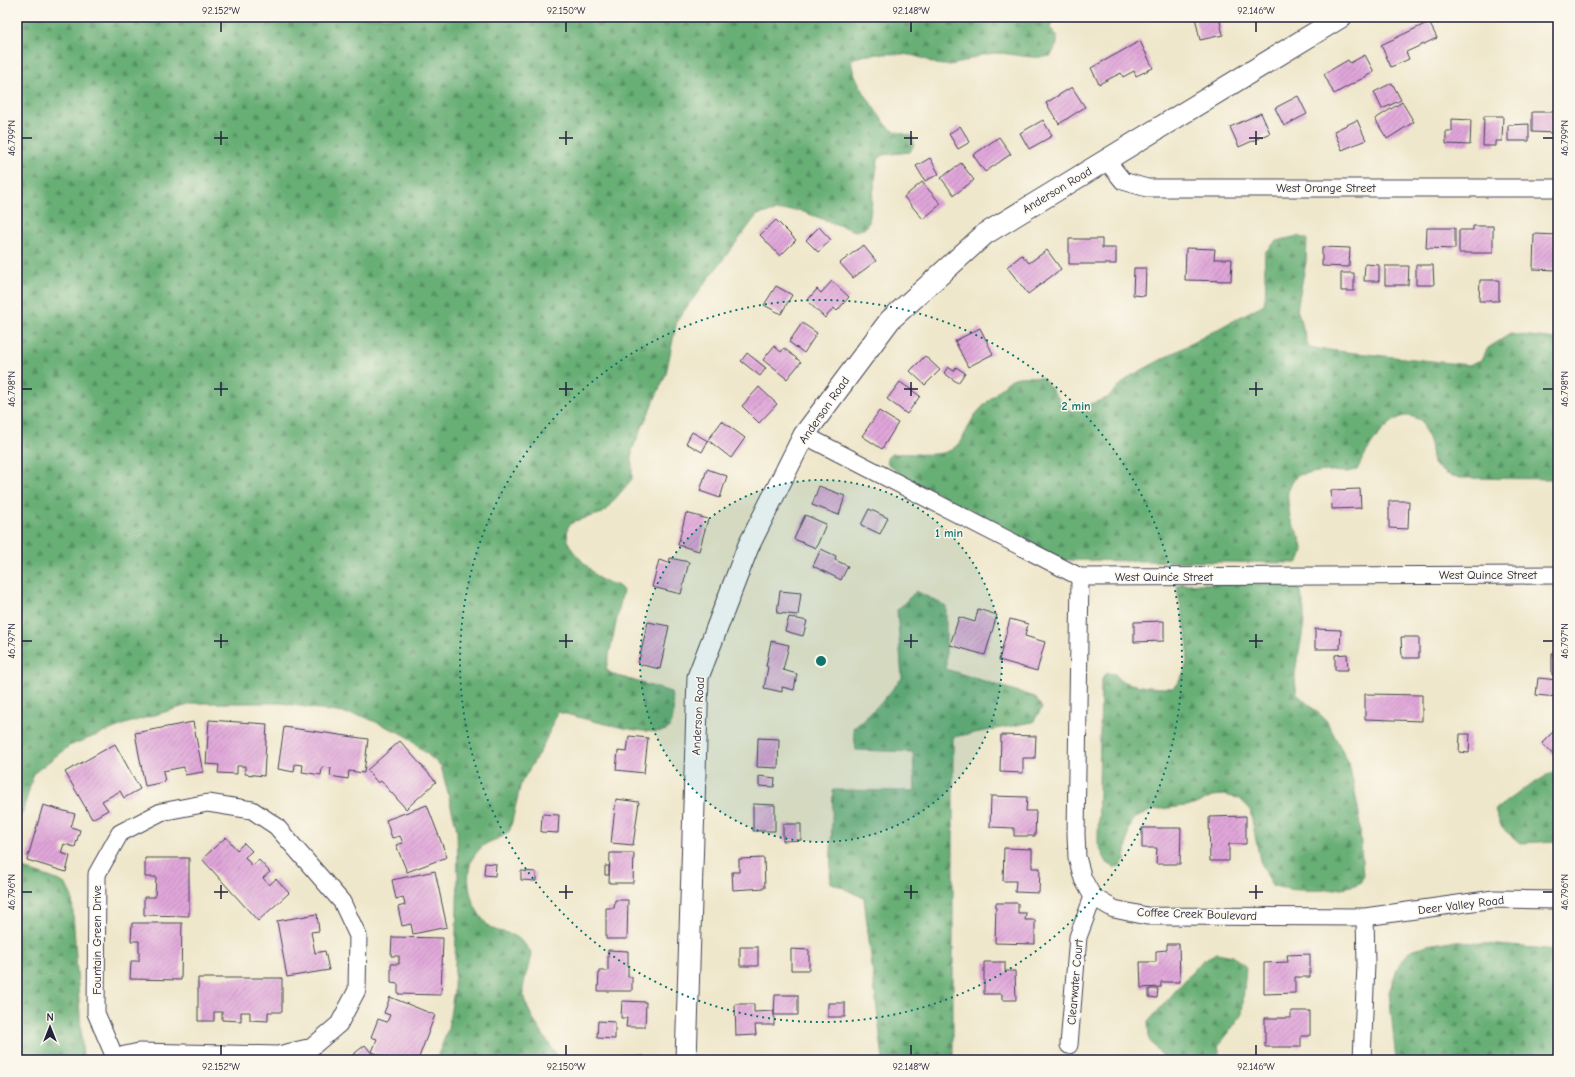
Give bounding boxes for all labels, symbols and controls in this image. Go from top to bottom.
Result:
text: 92.152°W [202,5,240,17]
text: 92.150°W [547,5,586,17]
text: 92.148°W [892,5,930,17]
text: 92.146°W [1237,5,1275,17]
text: 46.799°N [6,120,18,156]
text: 46.799°N [1559,120,1571,156]
street label: Anderson Road [1020,164,1094,216]
street label: West Orange Street [1276,181,1376,195]
text: 46.798°N [6,371,18,407]
text: 46.798°N [1559,371,1571,407]
street label: Anderson Road [796,374,852,446]
text: 2 min [1061,399,1091,413]
text: 1 min [935,526,963,540]
street label: West Quince Street [1439,568,1538,582]
street label: West Quince Street [1115,570,1214,584]
text: 46.797°N [6,623,18,659]
text: 46.797°N [1559,623,1571,659]
centre of rings [814,654,828,668]
street label: Anderson Road [689,676,707,756]
text: 46.796°N [6,874,18,910]
text: 46.796°N [1559,874,1571,910]
street label: Fountain Green Drive [90,885,104,995]
street label: Deer Valley Road [1417,893,1505,917]
street label: Coffee Creek Boulevard [1137,905,1257,923]
street label: Clearwater Court [1064,938,1086,1025]
north arrow [30,1007,70,1047]
text: N [46,1011,54,1024]
text: 92.152°W [202,1061,240,1073]
text: 92.150°W [547,1061,586,1073]
text: 92.148°W [892,1061,930,1073]
text: 92.146°W [1237,1061,1275,1073]

